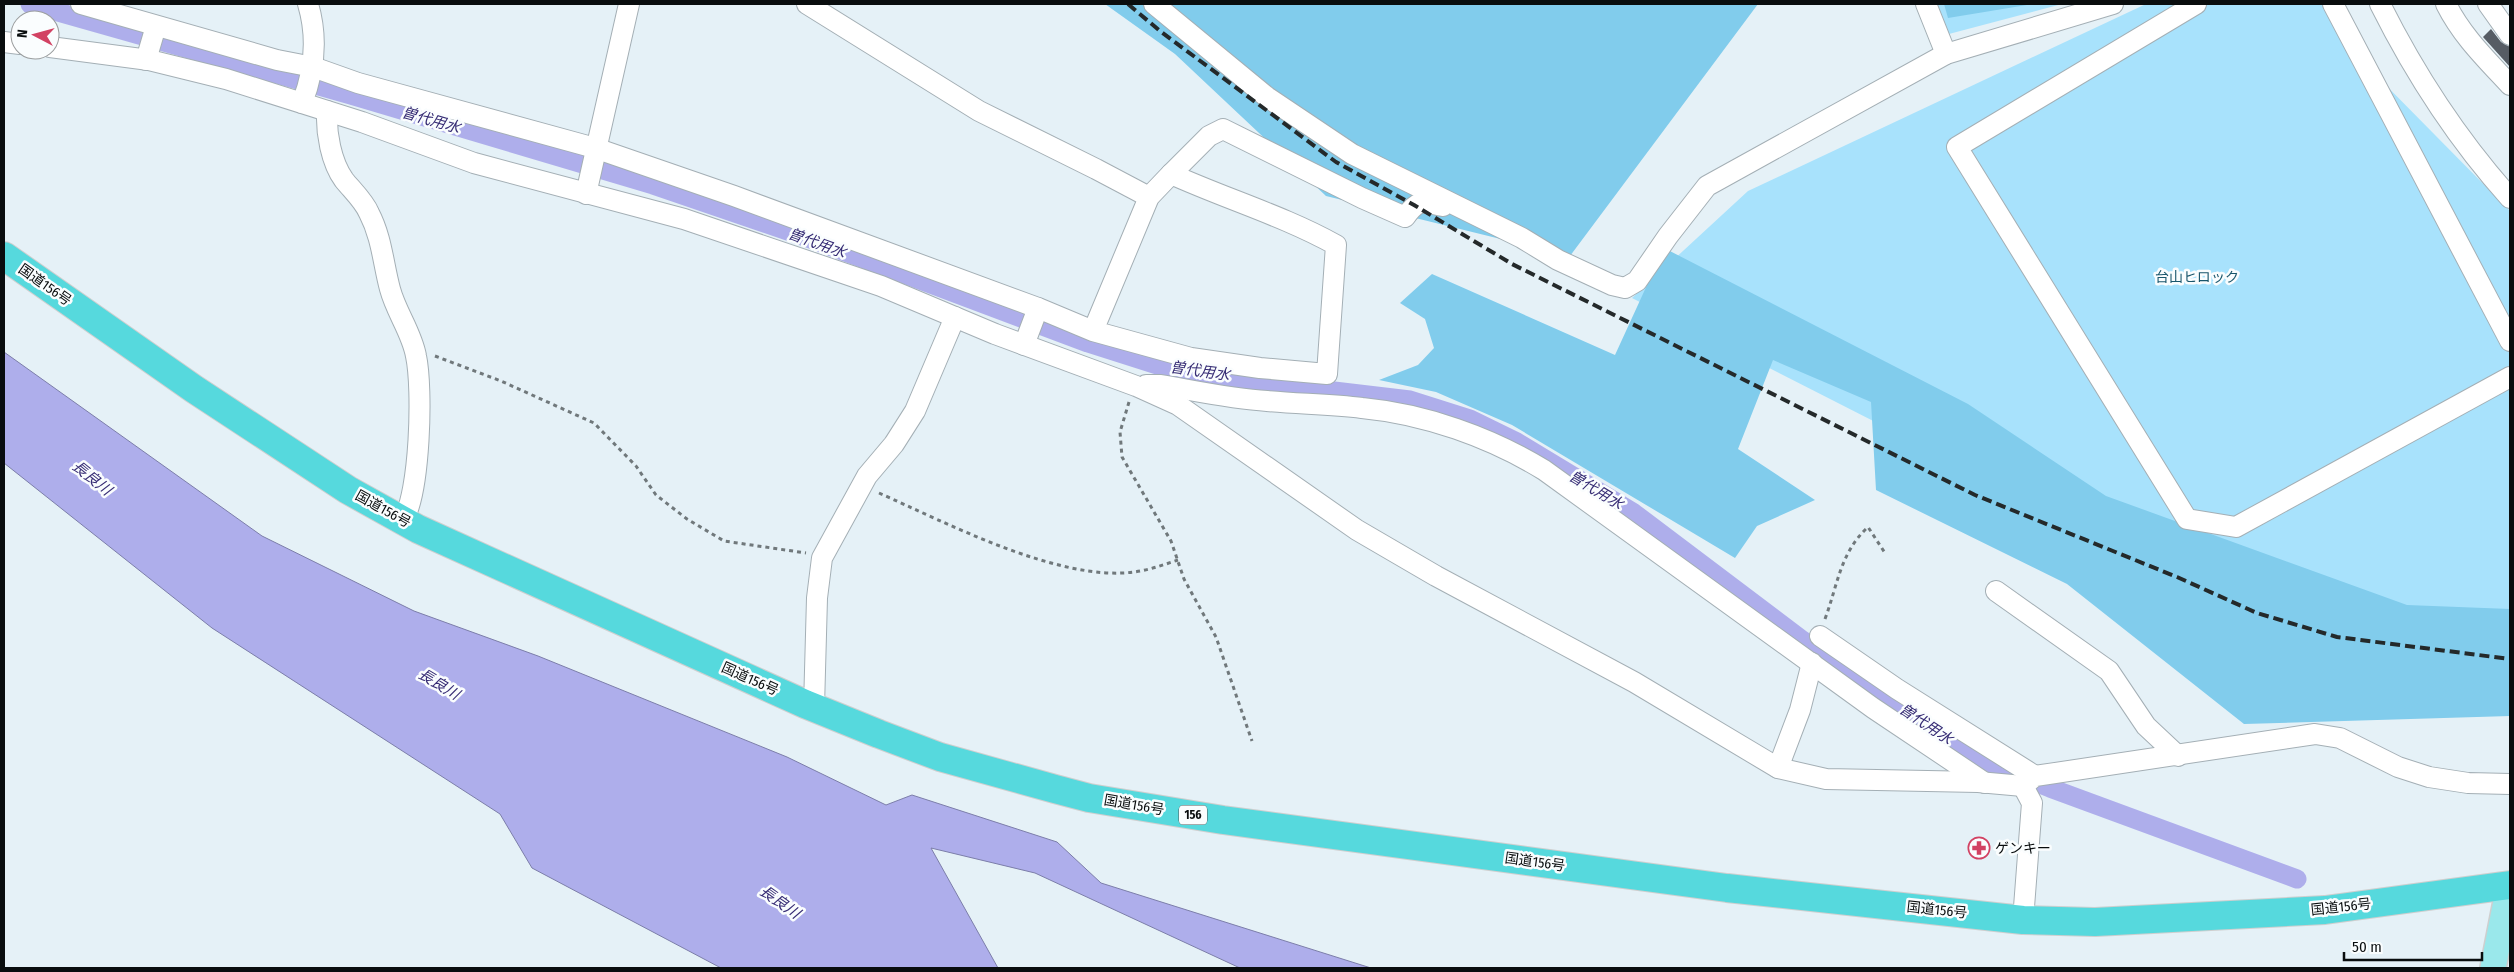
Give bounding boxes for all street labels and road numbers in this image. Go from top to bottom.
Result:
street label: 国道156号 [15,261,75,309]
street label: 国道156号 [352,487,414,531]
street label: 国道156号 [719,659,781,699]
street label: 国道156号 [1103,791,1165,819]
road number: 156 [1179,806,1207,824]
street label: 国道156号 [1504,849,1566,875]
street label: 国道156号 [2310,895,2372,919]
street label: 国道156号 [1906,898,1968,922]

